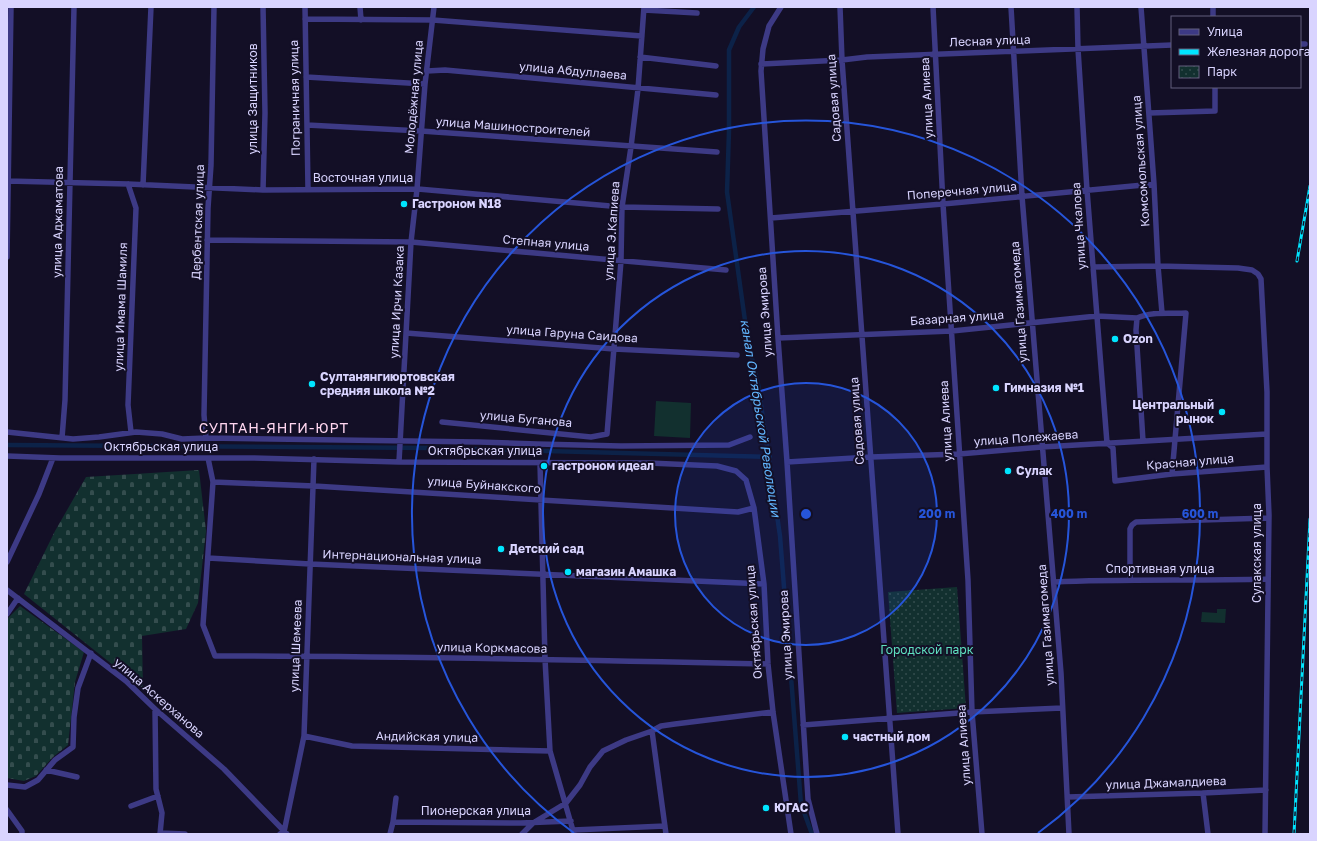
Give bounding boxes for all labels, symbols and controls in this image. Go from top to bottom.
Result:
legend [1171,16,1301,88]
text: Улица [1207,24,1243,39]
street label: Лесная улица [949,32,1031,49]
street label: Молодёжная улица [401,39,426,154]
street label: Пограничная улица [286,40,303,156]
street label: улица Защитников [245,43,260,155]
text: Железная дорога [1207,44,1310,59]
street label: Садовая улица [823,54,844,142]
street label: улица Алиева [917,57,936,139]
street label: улица Абдуллаева [519,58,628,83]
text: Парк [1207,64,1237,79]
street label: Комсомольская улица [1128,95,1153,227]
street label: улица Машиностроителей [435,114,591,139]
street label: Дербентская улица [188,164,207,280]
street label: улица Аджаматова [49,166,66,278]
street label: Восточная улица [313,170,413,185]
street label: Поперечная улица [906,178,1018,203]
street label: улица Э.Капиева [601,181,622,281]
street label: улица Чкалова [1068,182,1089,270]
place label: Гастроном N18 [412,196,502,211]
marker: Гастроном N18 [399,199,409,209]
street label: Степная улица [502,231,590,254]
street label: улица Газимагомеда [1007,241,1030,363]
street label: улица Имама Шамиля [111,242,130,372]
street label: улица Ирчи Казака [386,245,407,359]
street label: улица Эмирова [754,266,775,358]
street label: Базарная улица [909,307,1005,328]
water label: канал Октябрьской Революции [737,318,785,519]
street label: улица Гаруна Саидова [506,321,638,346]
place label: Ozon [1123,331,1153,346]
marker: Ozon [1110,334,1120,344]
place label: Султанянгиюртовская средняя школа №2 [320,369,455,398]
street label: Садовая улица [846,377,867,465]
marker: Султанянгиюртовская средняя школа №2 [307,379,317,389]
street label: улица Алиева [936,380,955,462]
place label: Гимназия №1 [1004,380,1084,395]
marker: Гимназия №1 [991,383,1001,393]
place label: Центральный рынок [1132,397,1214,426]
street label: улица Буганова [479,407,573,430]
marker: Центральный рынок [1217,407,1227,417]
district label: СУЛТАН-ЯНГИ-ЮРТ [199,419,349,436]
street label: улица Полежаева [973,426,1079,449]
street label: Октябрьская улица [104,439,218,454]
street label: Октябрьская улица [428,443,542,458]
street label: Красная улица [1145,450,1235,473]
place label: гастроном идеал [552,458,654,473]
marker: гастроном идеал [539,461,549,471]
place label: Сулак [1016,463,1053,478]
marker: Сулак [1003,466,1013,476]
street label: улица Буйнакского [427,473,541,496]
street label: Сулакская улица [1249,503,1264,603]
text: 200 m [919,506,955,521]
text: 400 m [1051,506,1087,521]
text: 600 m [1182,506,1218,521]
centre of rings [799,507,813,521]
place label: Детский сад [509,541,584,556]
marker: Детский сад [496,544,506,554]
street label: Интернациональная улица [322,546,482,567]
street label: Спортивная улица [1106,561,1214,576]
place label: магазин Амашка [576,564,676,579]
street label: Октябрьская улица [742,564,765,680]
street label: улица Газимагомеда [1034,564,1057,686]
marker: магазин Амашка [563,567,573,577]
street label: улица Эмирова [776,589,795,681]
street label: улица Шемеева [286,599,305,693]
street label: улица Коркмасова [437,639,547,656]
park label: Городской парк [880,642,974,657]
street label: улица Аскерханова [111,654,208,741]
street label: улица Алиева [953,704,974,786]
street label: Андийская улица [376,728,478,745]
place label: частный дом [853,729,930,744]
marker: частный дом [840,732,850,742]
street label: улица Джамалдиева [1105,773,1227,792]
place label: ЮГАС [774,800,809,815]
street label: Пионерская улица [421,803,531,818]
marker: ЮГАС [761,803,771,813]

